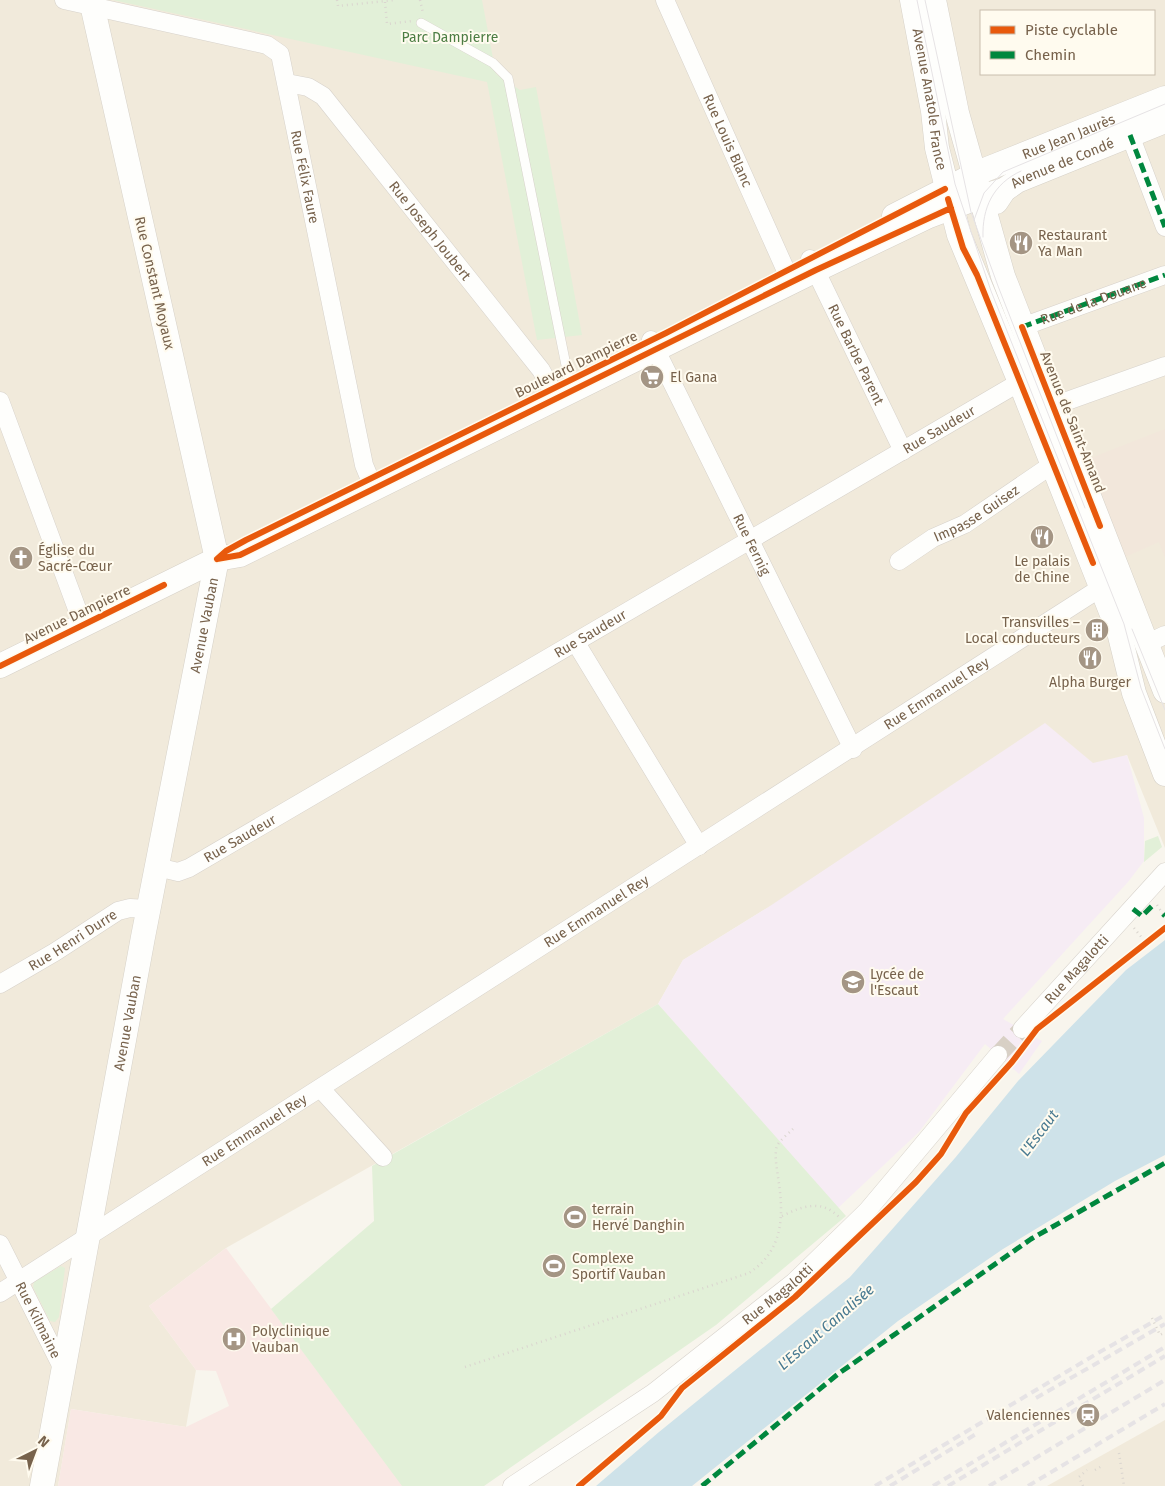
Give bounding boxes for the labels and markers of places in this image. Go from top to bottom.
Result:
place label: Restaurant Ya Man [1038,227,1108,260]
restaurant icon: Restaurant Ya Man [1008,230,1034,256]
supermarket icon: El Gana [639,364,665,390]
place label: El Gana [670,369,717,386]
restaurant icon: Le palais de Chine [1029,524,1055,550]
place label: Église du Sacré-Cœur [38,541,113,575]
church icon: Église du Sacré-Cœur [8,545,34,571]
place label: Le palais de Chine [1014,553,1070,586]
place label: Transvilles – Local conducteurs [965,614,1080,647]
building icon: Transvilles – Local conducteurs [1084,617,1110,643]
restaurant icon: Alpha Burger [1077,645,1103,671]
place label: Alpha Burger [1049,674,1132,691]
place label: Lycée de l'Escaut [870,966,924,999]
school or university icon: Lycée de l'Escaut [840,969,866,995]
place label: terrain Hervé Danghin [592,1201,685,1234]
sports icon: terrain Hervé Danghin [562,1204,588,1230]
place label: Complexe Sportif Vauban [572,1250,666,1283]
sports icon: Complexe Sportif Vauban [541,1253,567,1279]
place label: Polyclinique Vauban [252,1323,330,1356]
hospital icon: Polyclinique Vauban [221,1326,247,1352]
station icon: Valenciennes [1075,1402,1101,1428]
place label: Valenciennes [987,1407,1070,1424]

